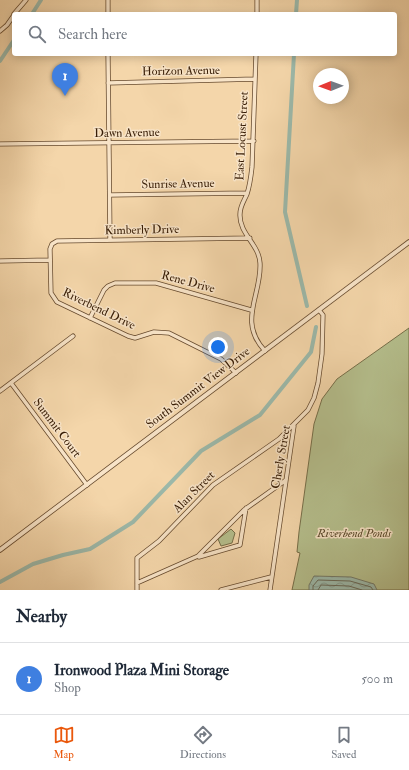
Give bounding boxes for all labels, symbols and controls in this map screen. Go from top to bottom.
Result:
search box [12,12,397,56]
icon: search [26,23,48,45]
text: Search here [58,25,127,44]
pin: 1 [52,63,78,96]
street label: Horizon Avenue [142,63,220,79]
north arrow [313,68,349,104]
street label: East Locust Street [232,91,252,181]
street label: Dawn Avenue [94,125,160,141]
street label: Sunrise Avenue [141,176,215,192]
street label: Kimberly Drive [105,222,179,238]
street label: Rene Drive [160,268,216,296]
street label: Riverbend Drive [60,285,138,333]
your location [208,337,228,357]
street label: South Summit View Drive [143,344,253,432]
street label: Summit Court [30,395,84,461]
street label: Cherly Street [268,424,294,490]
street label: Alan Street [169,468,218,517]
park label: Riverbend Ponds [316,526,392,541]
text: Nearby [16,606,67,627]
text: Ironwood Plaza Mini Storage [54,661,229,680]
text: 1 [27,671,31,687]
text: 500 m [361,671,393,687]
text: Shop [54,680,81,696]
tab: Map [53,724,75,761]
tab: Directions [180,724,226,761]
tab: Saved [331,724,356,761]

